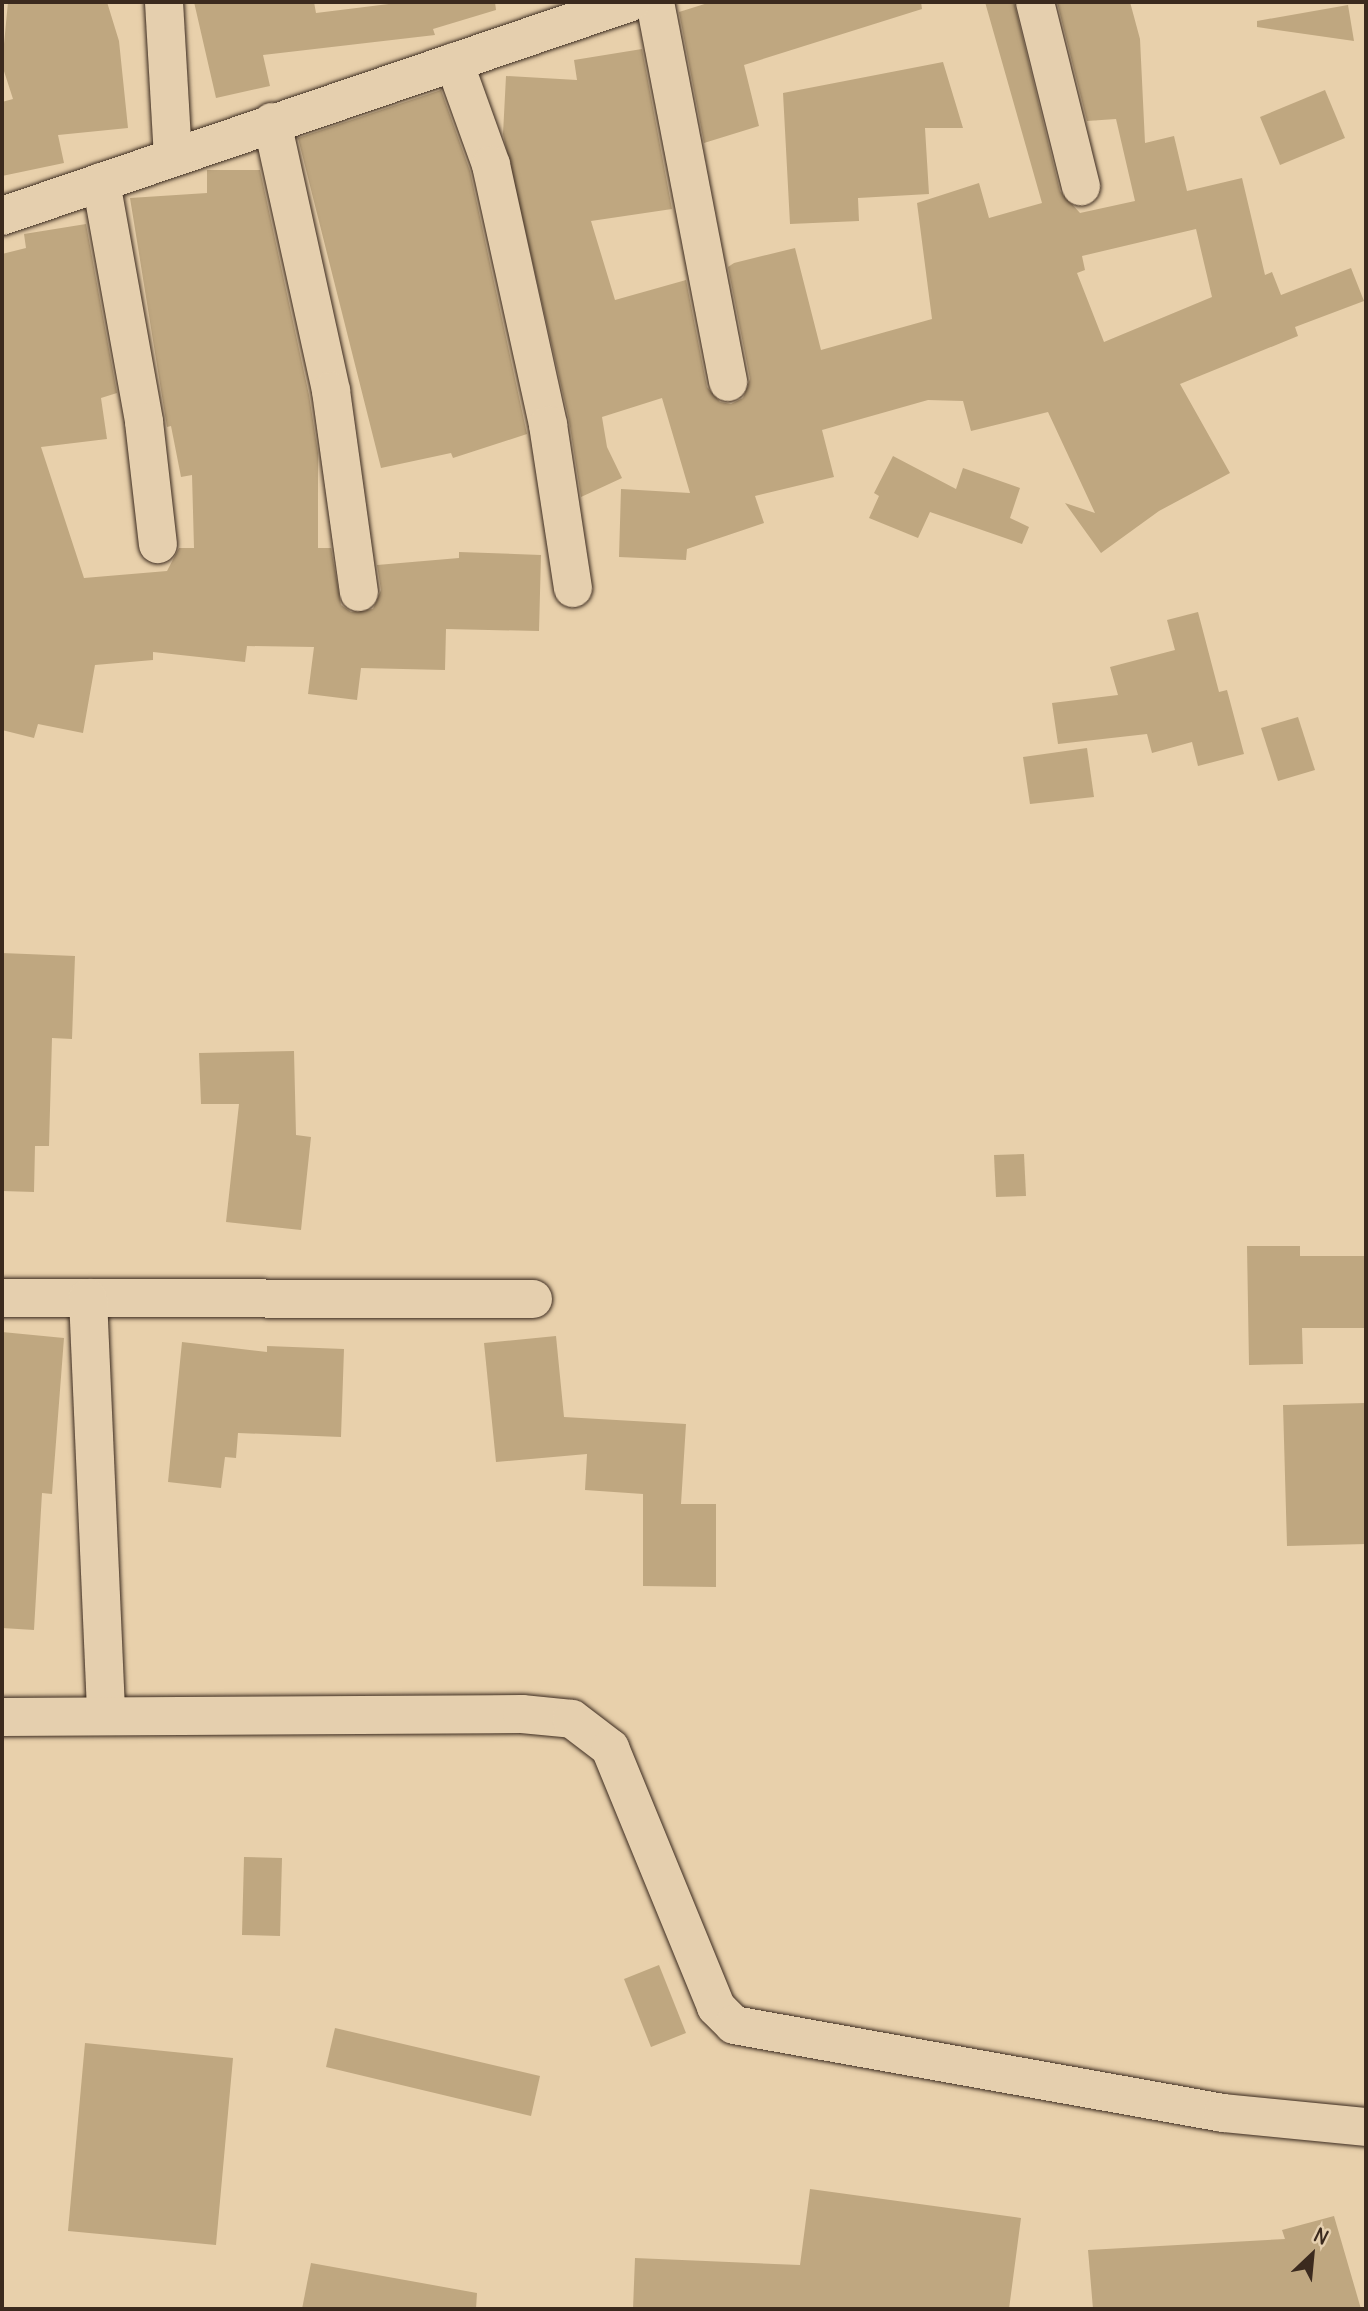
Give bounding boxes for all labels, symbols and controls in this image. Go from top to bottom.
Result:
north arrow [1277,2220,1347,2290]
text: N [1310,2222,1332,2250]

